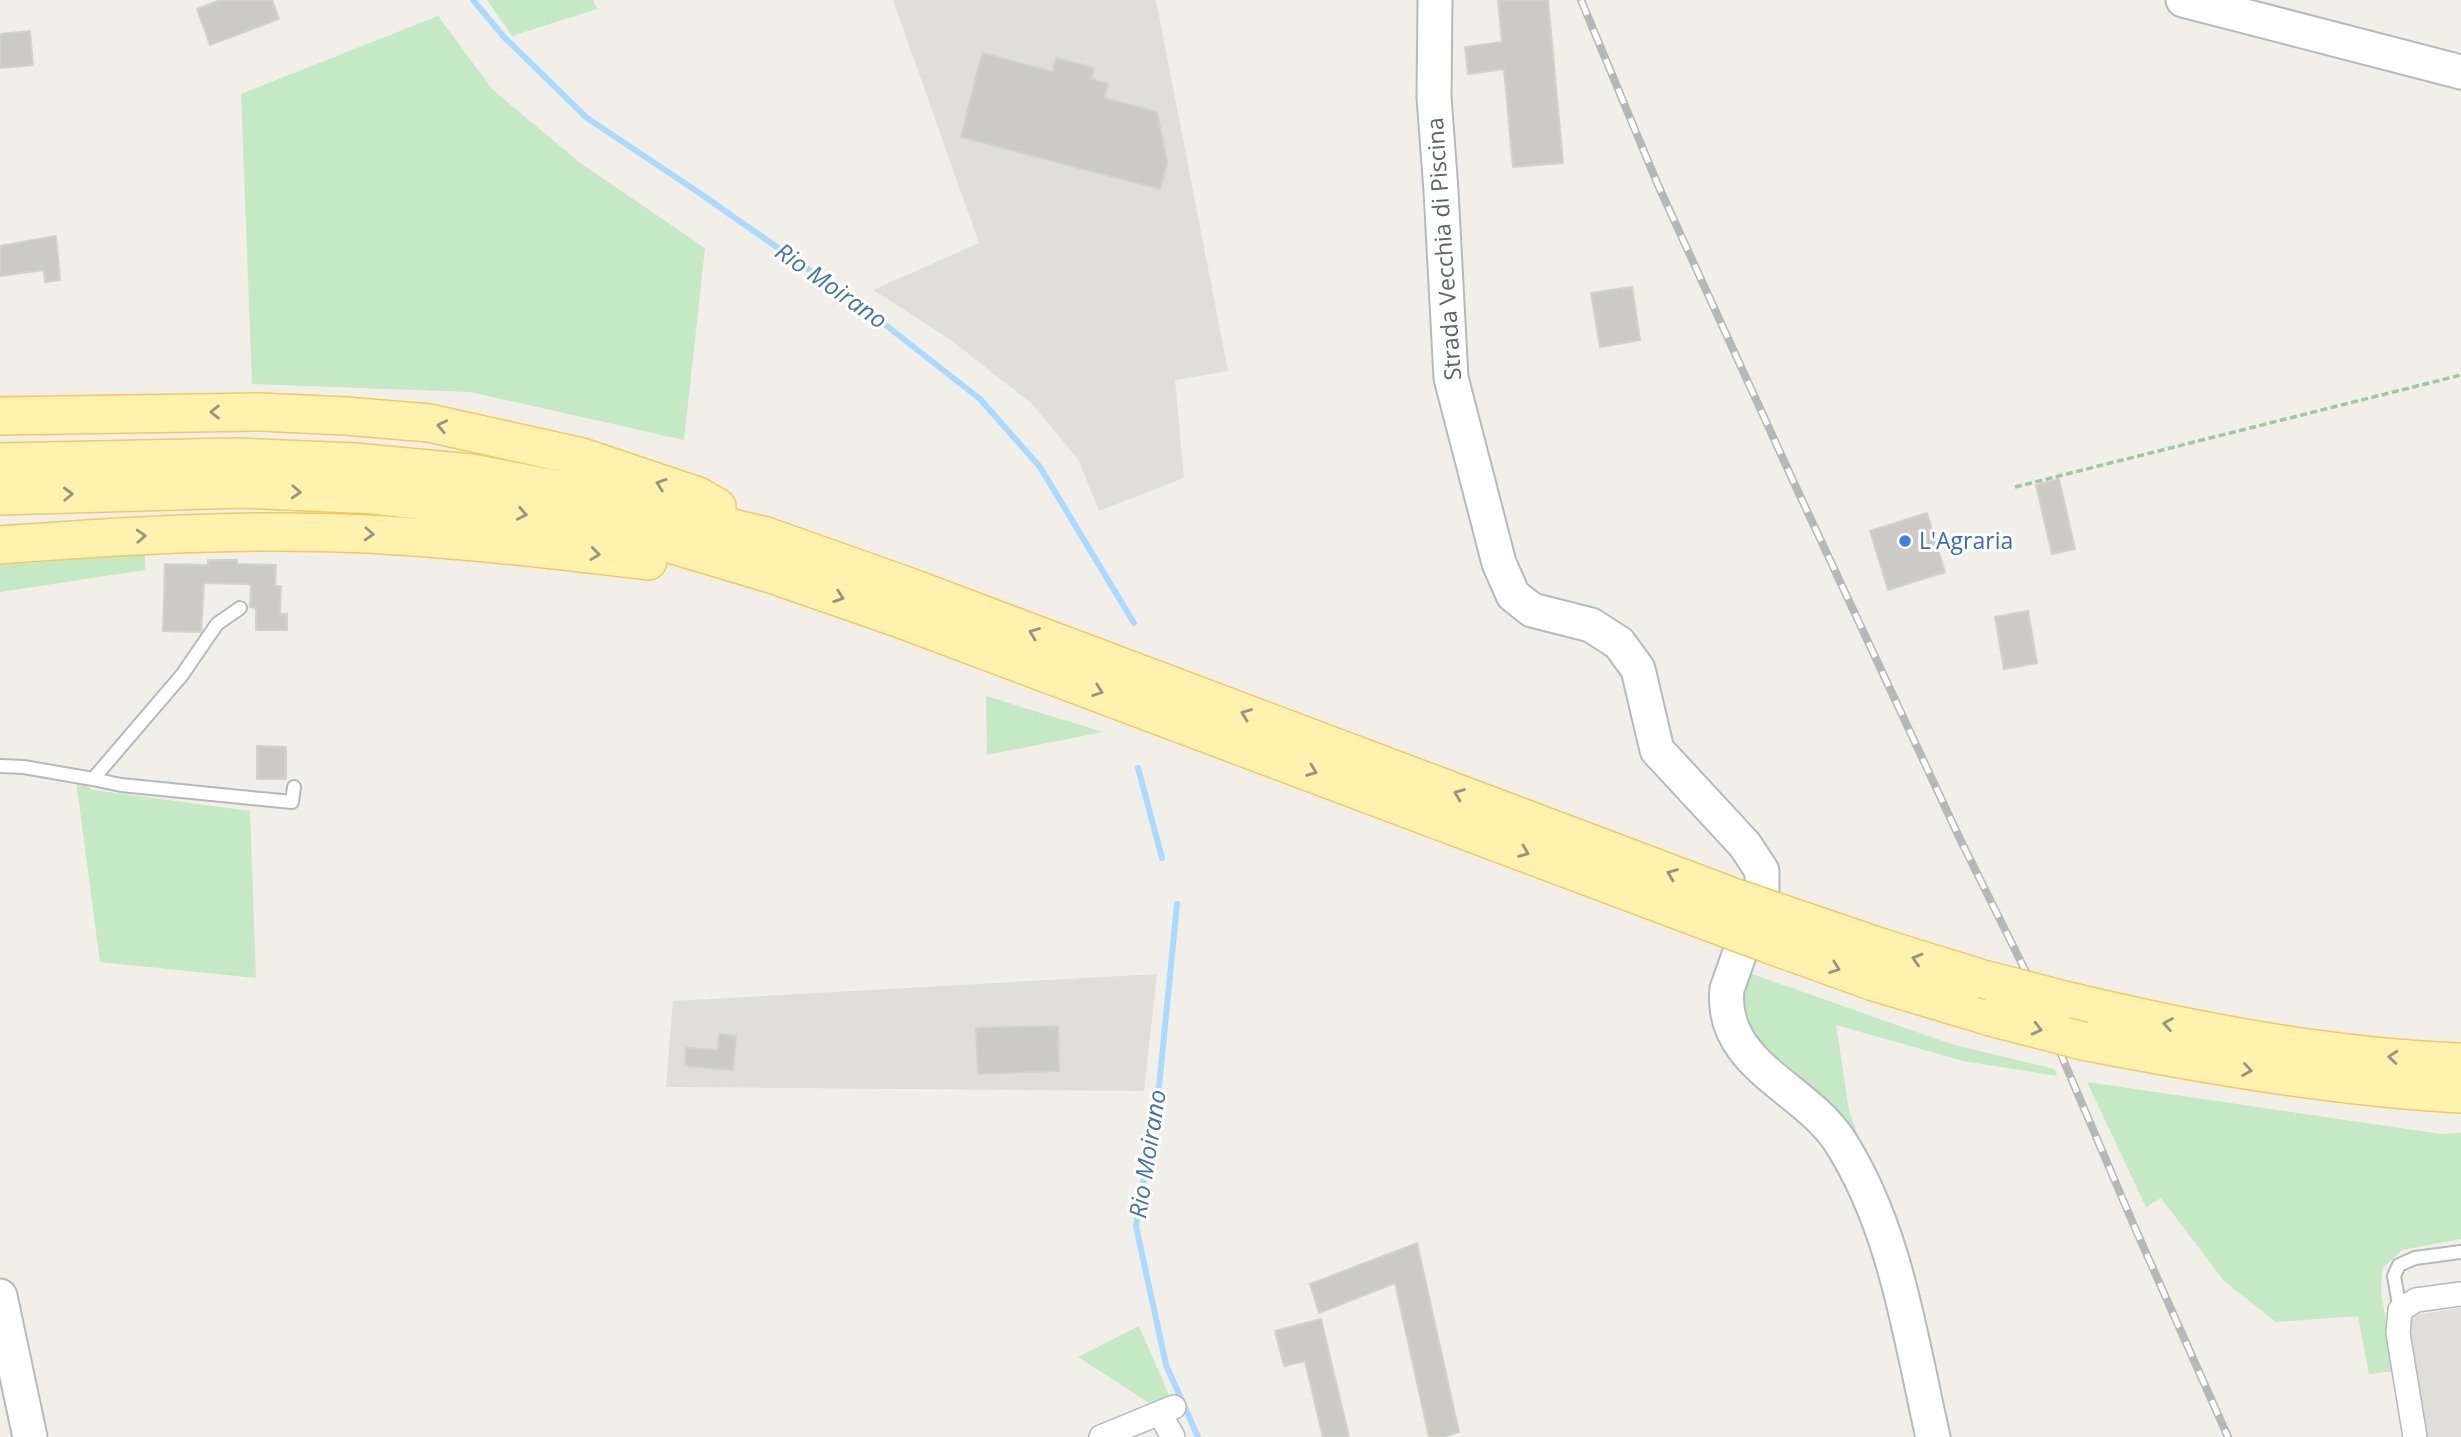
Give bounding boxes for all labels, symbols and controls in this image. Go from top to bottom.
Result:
street label: Strada Vecchia di Piscina [1418,117,1468,382]
water label: Rio Moirano [769,234,894,335]
one-way arrow [209,405,220,420]
one-way arrow [436,420,448,434]
one-way arrow [656,478,668,492]
one-way arrow [290,484,301,499]
one-way arrow [63,487,74,502]
one-way arrow [516,505,528,520]
place label: L'Agraria [1919,524,2013,556]
one-way arrow [364,527,375,542]
one-way arrow [136,529,147,544]
marker: L'Agraria [1897,533,1913,549]
one-way arrow [590,547,601,562]
one-way arrow [832,589,844,603]
one-way arrow [1028,628,1040,642]
one-way arrow [1092,683,1104,697]
one-way arrow [1241,708,1253,722]
one-way arrow [1305,763,1317,777]
one-way arrow [1454,788,1466,802]
one-way arrow [1518,843,1530,857]
one-way arrow [1667,868,1679,882]
one-way arrow [1912,953,1924,967]
one-way arrow [1828,960,1840,974]
one-way arrow [2162,1017,2174,1032]
one-way arrow [2031,1021,2043,1035]
one-way arrow [2387,1050,2398,1065]
one-way arrow [2241,1062,2253,1077]
water label: Rio Moirano [1120,1087,1173,1220]

